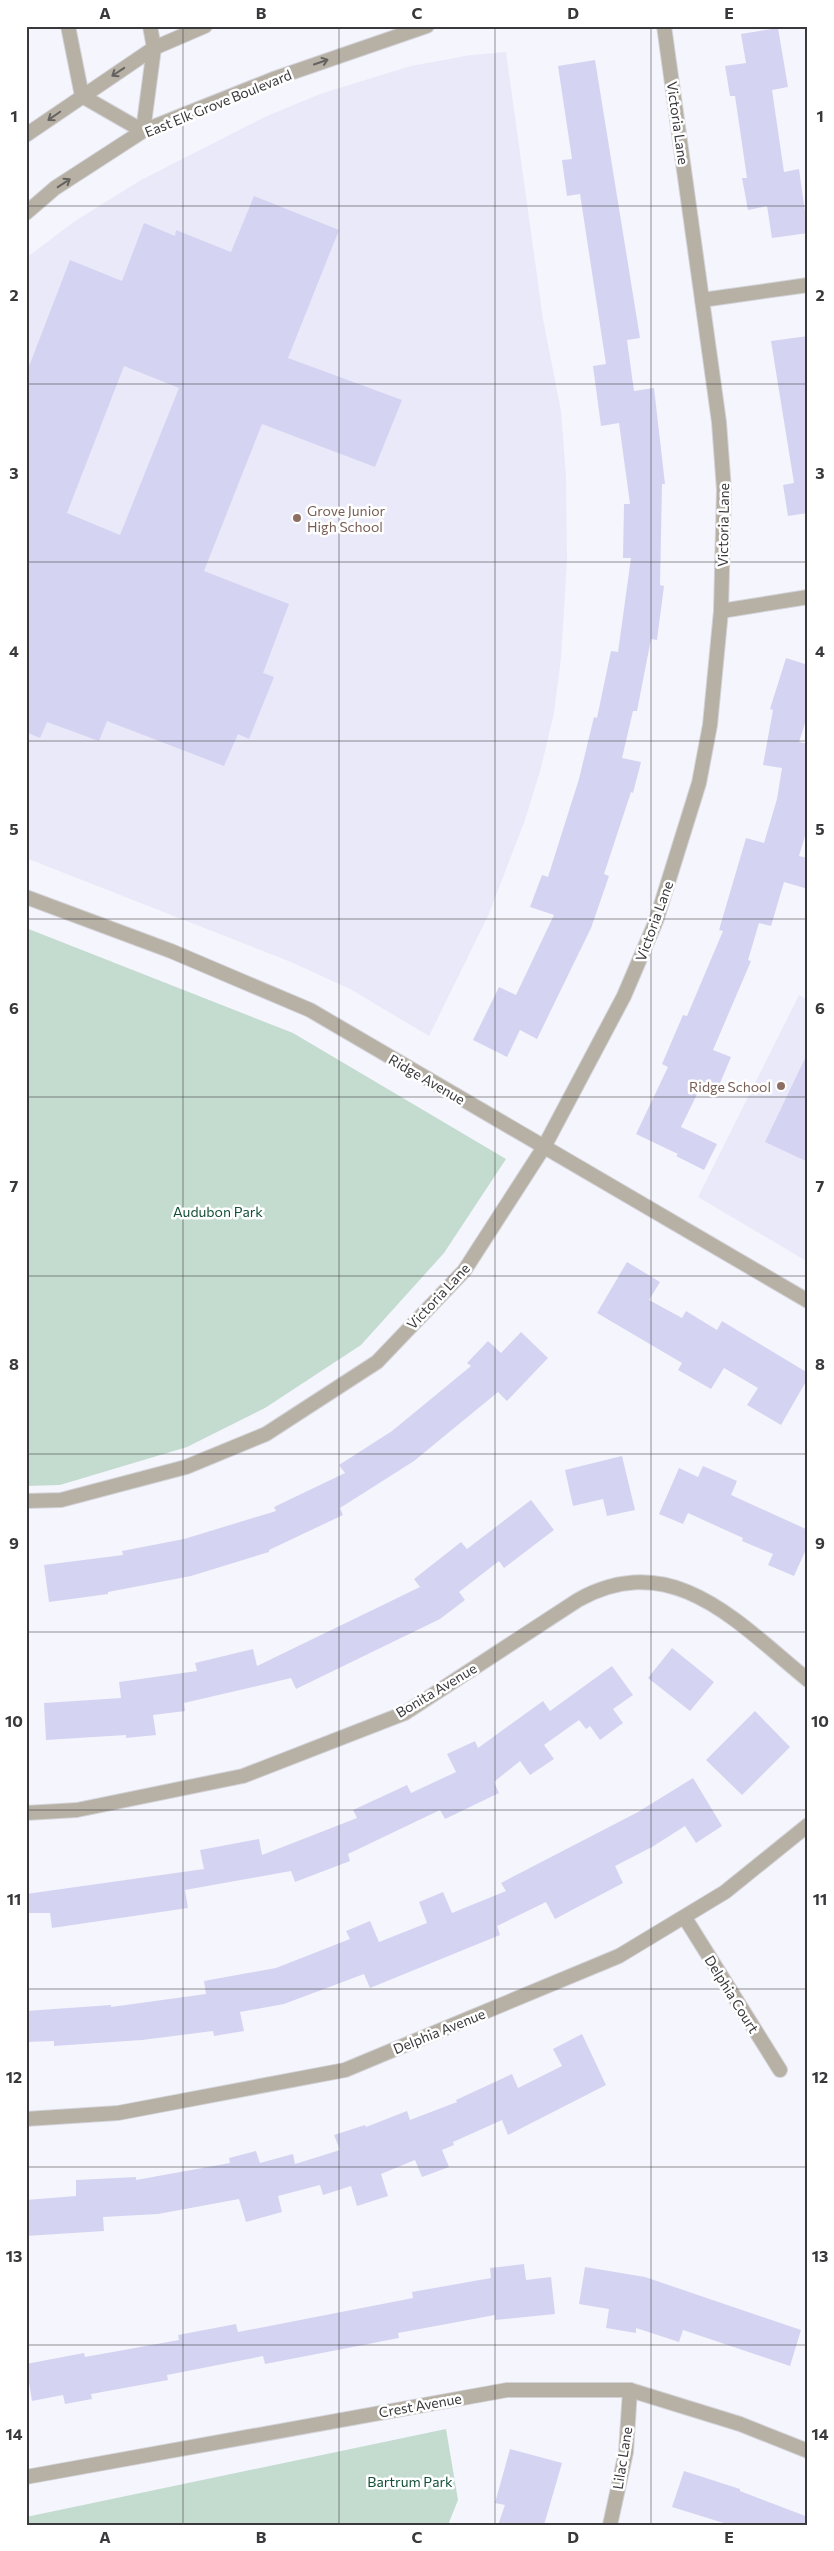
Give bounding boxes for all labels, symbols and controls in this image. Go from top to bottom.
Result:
text: A [99,3,111,22]
text: B [256,3,267,22]
text: C [412,3,423,22]
text: D [567,3,579,22]
text: E [724,3,734,22]
one-way arrow [313,57,328,66]
street label: East Elk Grove Boulevard [142,66,294,140]
one-way arrow [111,67,125,77]
street label: Victoria Lane [664,80,692,166]
text: 1 [10,106,18,125]
text: 1 [816,106,824,125]
one-way arrow [47,111,61,121]
one-way arrow [57,177,71,188]
text: 2 [9,285,19,304]
text: 2 [815,285,825,304]
text: 3 [9,463,19,482]
text: 3 [815,463,825,482]
street label: Victoria Lane [714,483,732,567]
place label: Grove Junior High School [307,502,386,535]
marker: Grove Junior High School [291,512,303,524]
text: 4 [9,641,19,660]
text: 4 [815,641,825,660]
text: 5 [9,819,19,838]
text: 5 [815,819,825,838]
street label: Victoria Lane [632,879,676,963]
text: 6 [9,998,19,1017]
text: 6 [815,998,825,1017]
street label: Ridge Avenue [386,1050,468,1108]
place label: Ridge School [689,1078,771,1095]
marker: Ridge School [775,1080,787,1092]
text: 7 [10,1176,19,1195]
text: 7 [816,1176,825,1195]
park label: Audubon Park [173,1203,263,1220]
street label: Victoria Lane [403,1259,473,1333]
text: 8 [9,1354,19,1373]
text: 8 [815,1354,825,1373]
text: 9 [9,1533,19,1552]
text: 9 [815,1533,825,1552]
street label: Bonita Avenue [392,1659,480,1721]
text: 10 [5,1711,23,1730]
text: 10 [811,1711,829,1730]
text: 11 [7,1889,21,1908]
text: 11 [813,1889,827,1908]
street label: Delphia Court [701,1952,763,2036]
street label: Delphia Avenue [390,2005,488,2057]
text: 12 [6,2067,22,2086]
text: 12 [812,2067,828,2086]
text: 13 [6,2246,22,2265]
text: 13 [812,2246,828,2265]
street label: Crest Avenue [377,2389,463,2421]
text: 14 [5,2424,23,2443]
text: 14 [811,2424,829,2443]
street label: Lilac Lane [609,2426,635,2490]
park label: Bartrum Park [367,2473,453,2490]
text: A [99,2527,111,2546]
text: B [256,2527,267,2546]
text: C [412,2527,423,2546]
text: D [567,2527,579,2546]
text: E [724,2527,734,2546]

